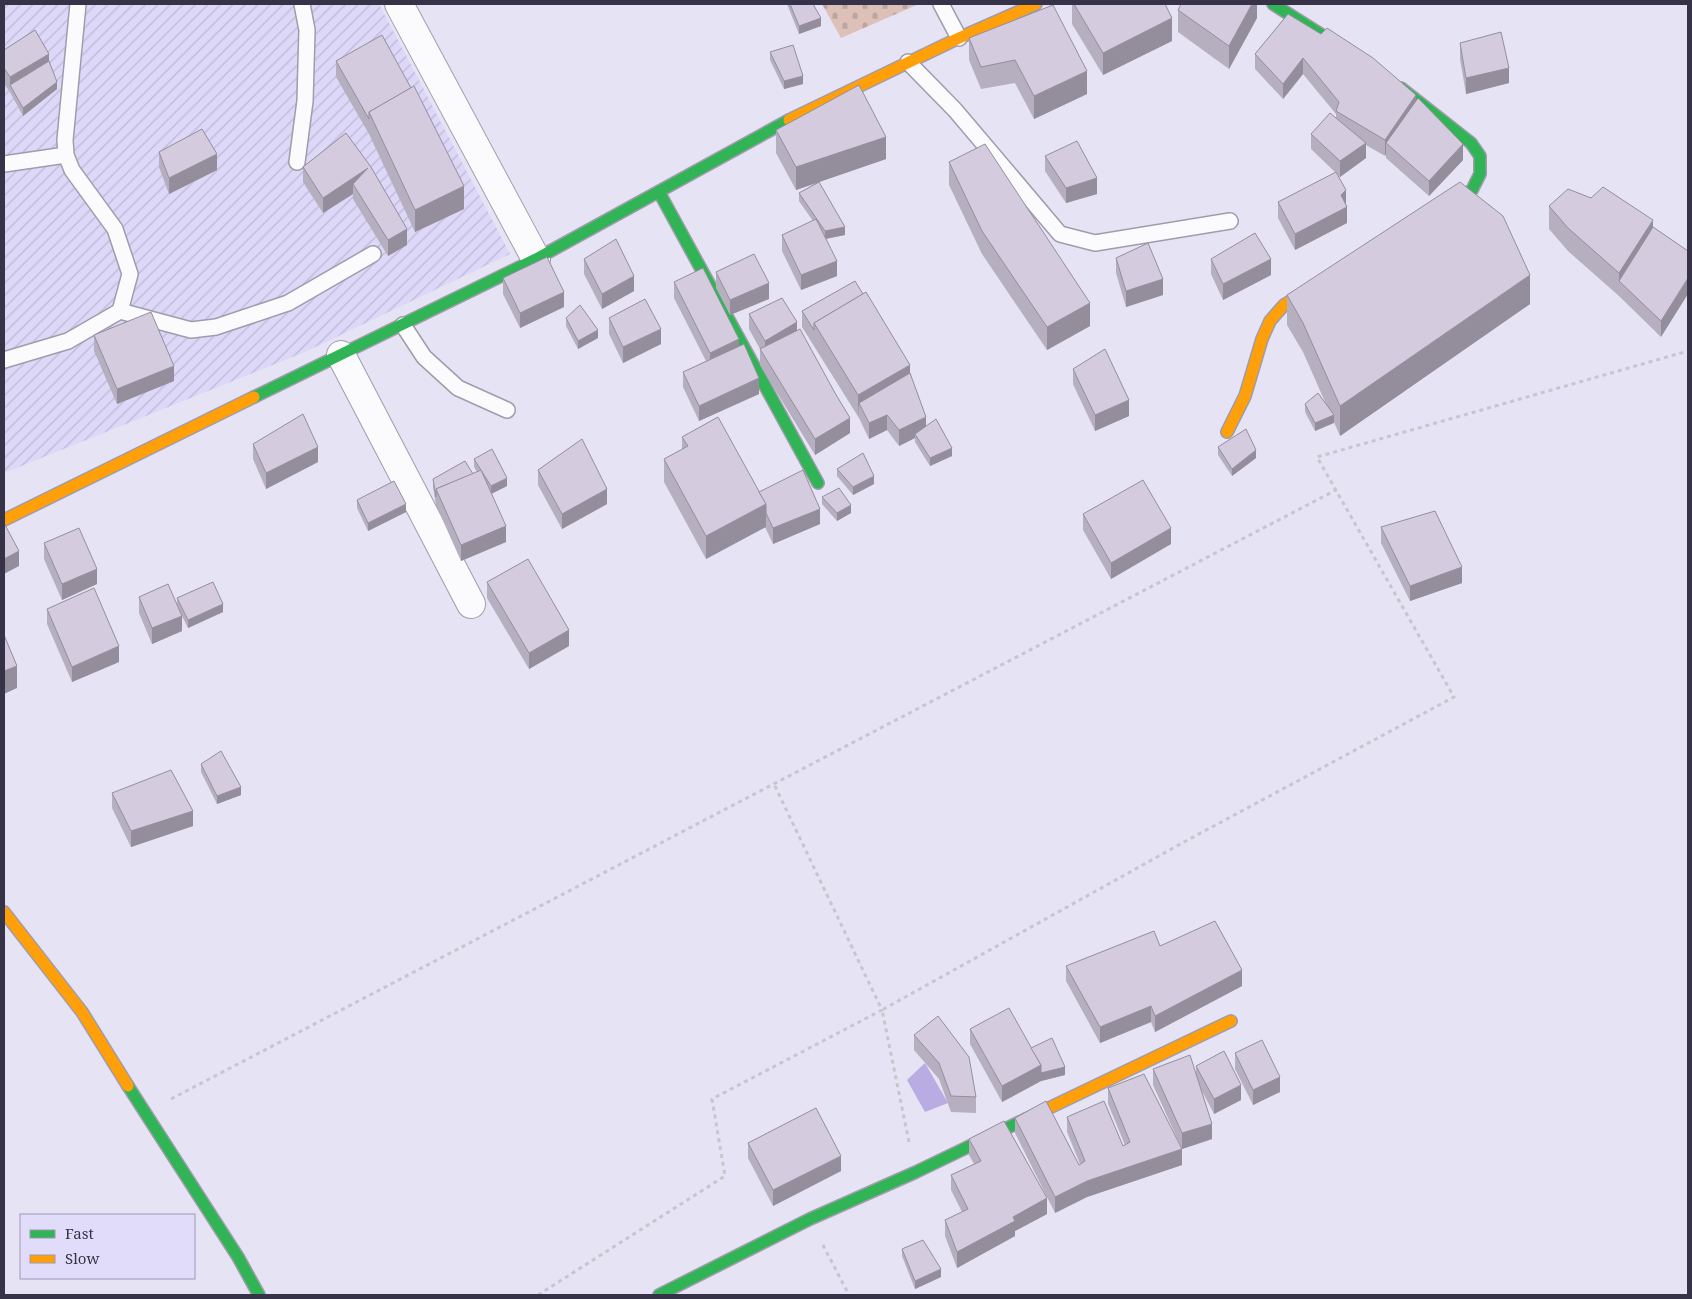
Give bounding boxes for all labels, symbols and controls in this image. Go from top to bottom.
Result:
legend [20,1214,195,1279]
text: Fast [65,1223,94,1243]
text: Slow [65,1248,99,1268]

